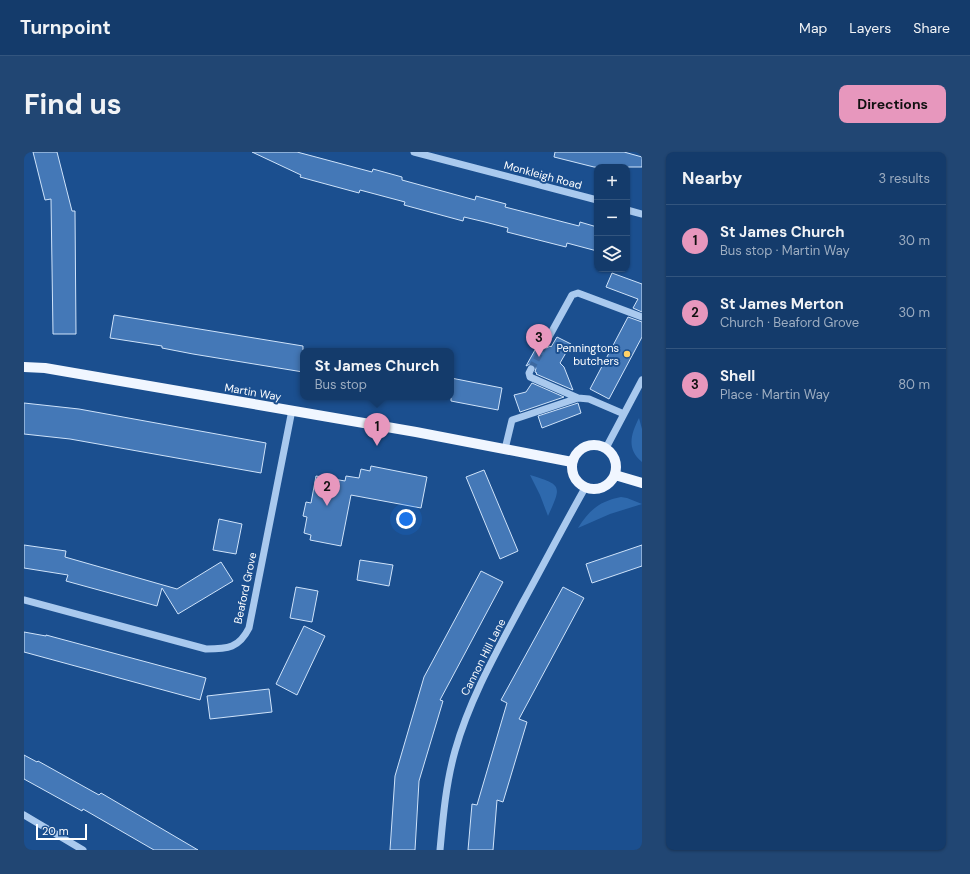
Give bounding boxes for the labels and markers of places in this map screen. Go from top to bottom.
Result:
pin: 3 [526,324,552,357]
place label: Penningtons butchers [556,341,619,368]
marker: Penningtons butchers [622,349,632,359]
pin: 1 [364,413,390,446]
pin: 2 [314,473,340,506]

